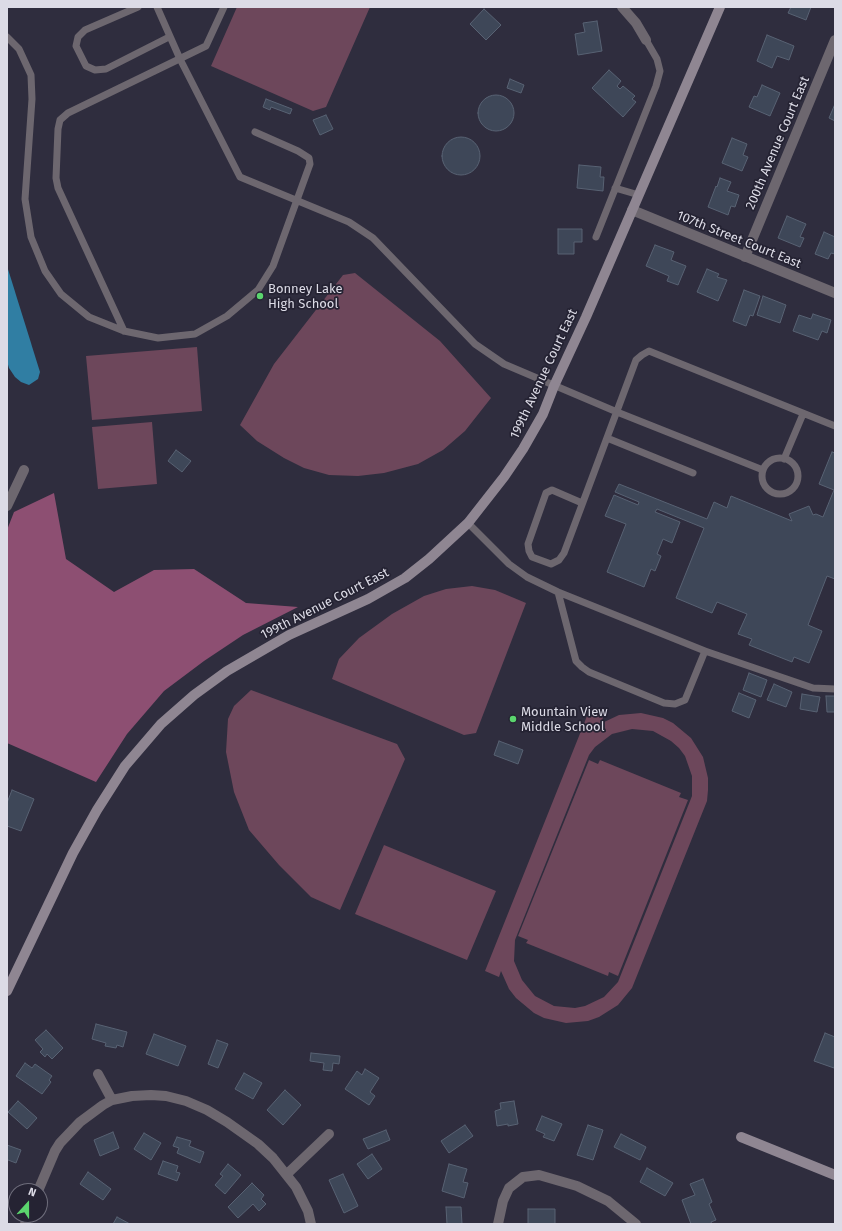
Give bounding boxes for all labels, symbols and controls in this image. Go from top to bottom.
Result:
street label: 200th Avenue Court East [743,74,813,212]
street label: 107th Street Court East [675,208,803,272]
place label: Bonney Lake High School [268,281,343,312]
marker: Bonney Lake High School [255,291,265,301]
street label: 199th Avenue Court East [507,307,581,441]
street label: 199th Avenue Court East [258,565,392,643]
place label: Mountain View Middle School [521,704,608,735]
marker: Mountain View Middle School [508,714,518,724]
north arrow [8,1183,48,1223]
text: N [26,1185,38,1200]

